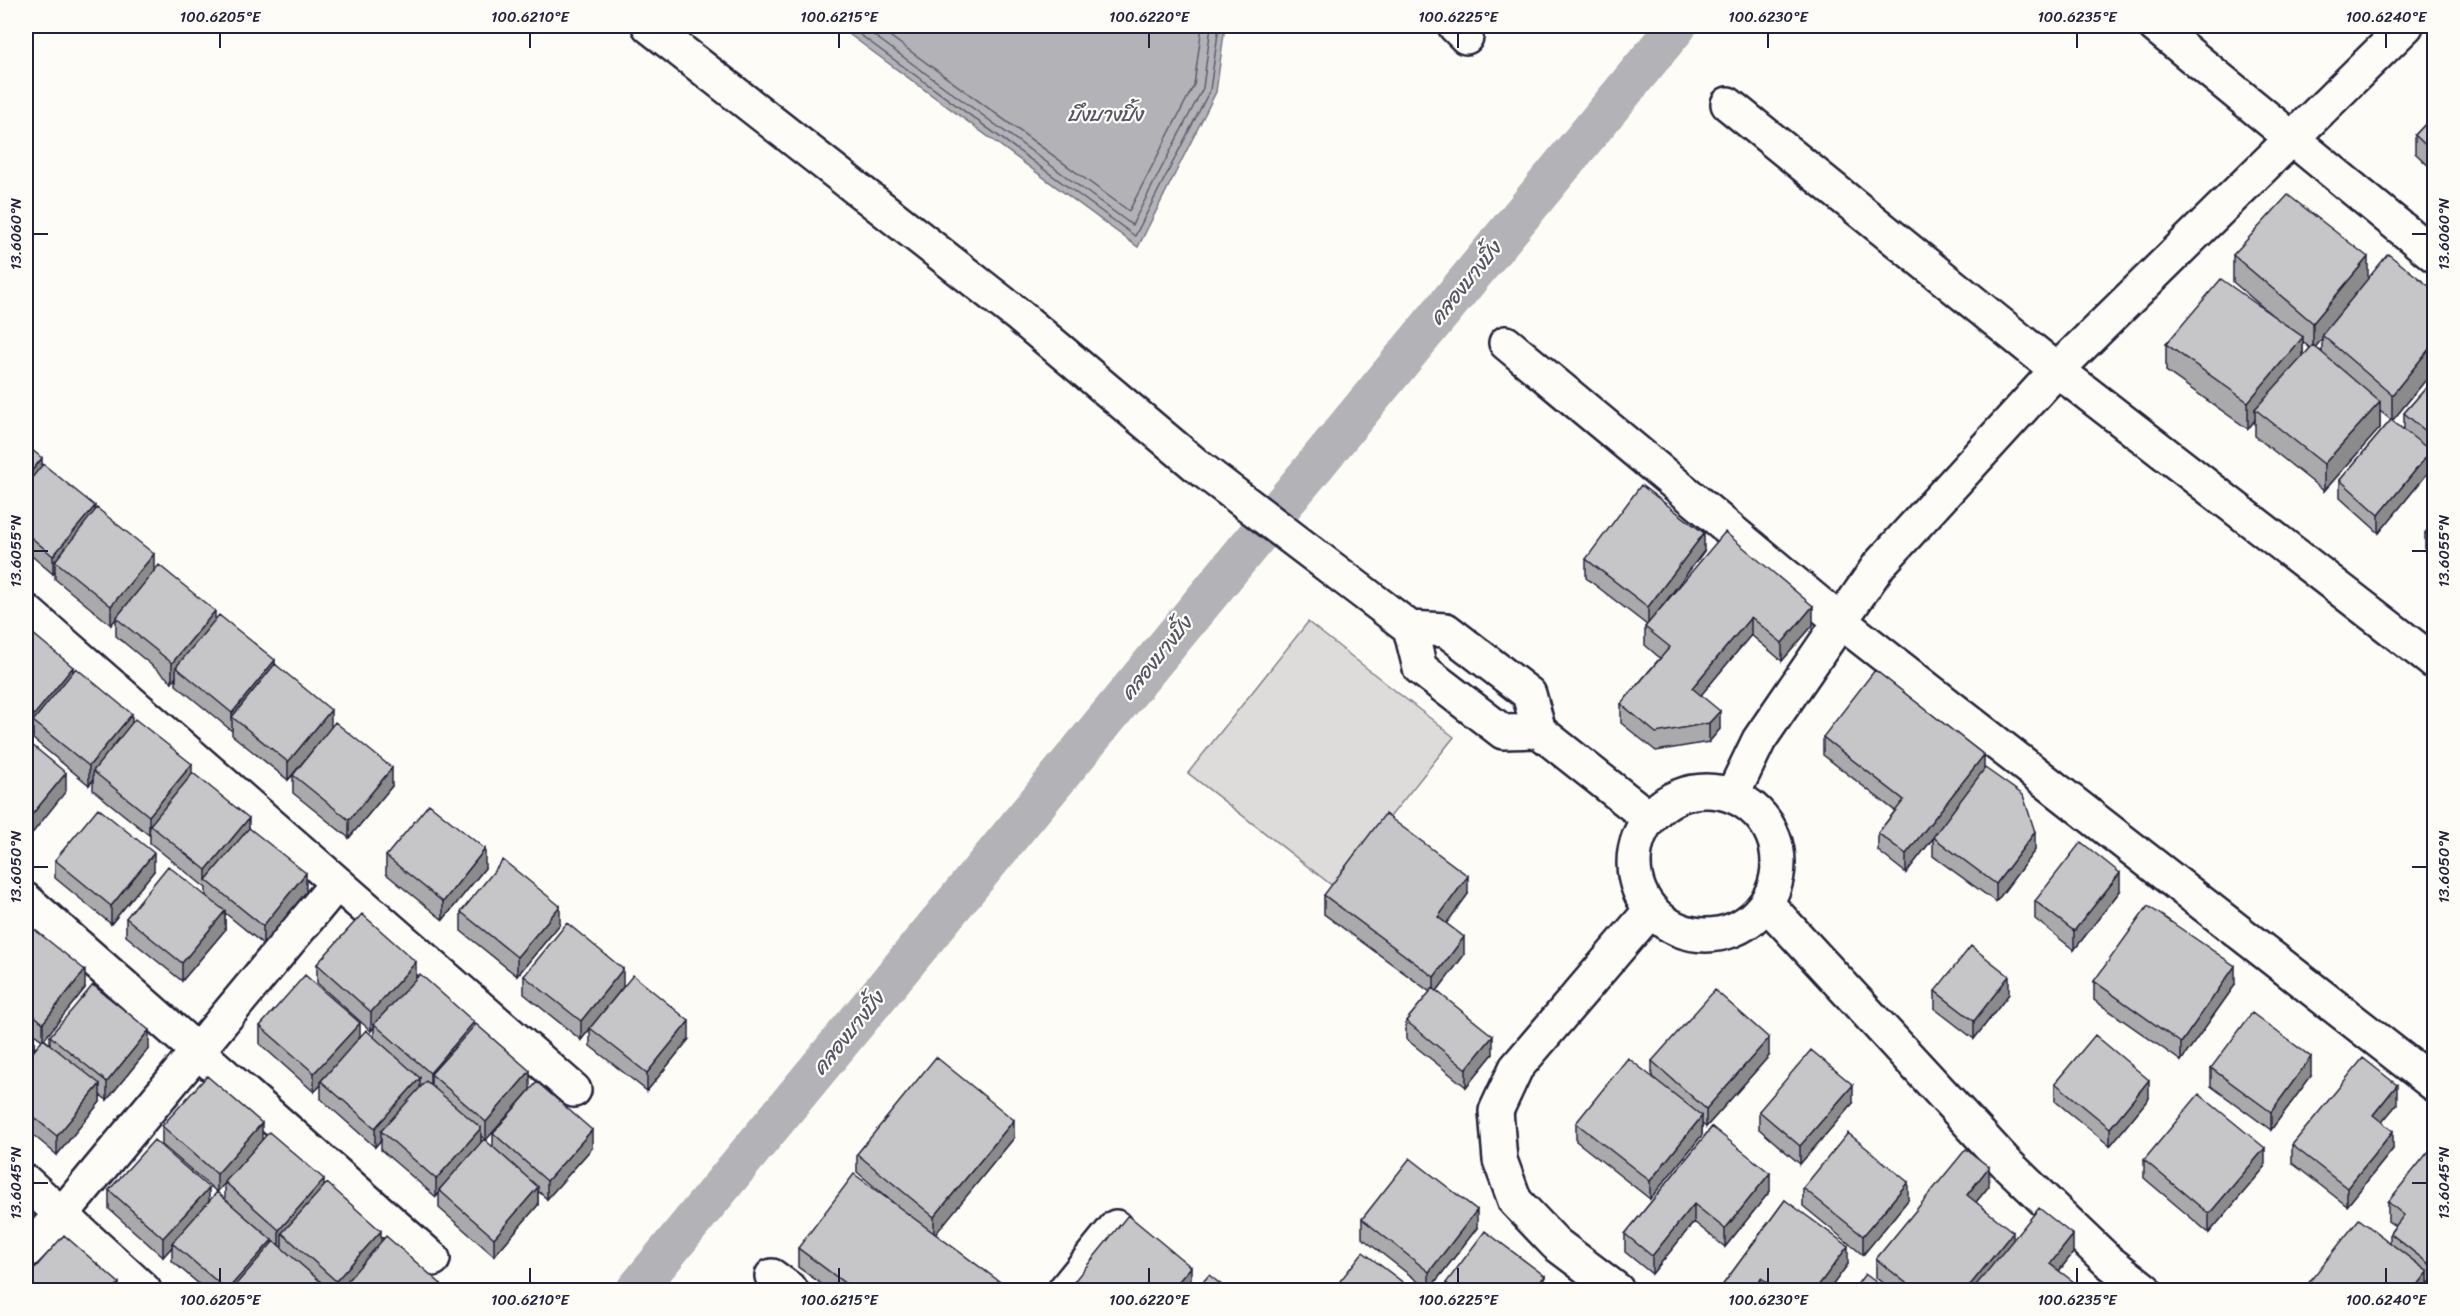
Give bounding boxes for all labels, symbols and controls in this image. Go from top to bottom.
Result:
text: 100.6205°E [180,4,262,30]
text: 100.6210°E [491,4,571,30]
text: 100.6215°E [800,4,879,30]
text: 100.6220°E [1109,4,1191,30]
text: 100.6225°E [1418,4,1500,30]
text: 100.6230°E [1728,4,1809,30]
text: 100.6235°E [2037,4,2118,30]
text: 100.6240°E [2346,4,2428,30]
water label: บึงบางปิ้ง [1068,97,1145,132]
text: 13.6060°N [3,197,29,270]
text: 13.6060°N [2431,197,2457,270]
water label: คลองบางปิ้ง [1420,232,1512,333]
text: 13.6055°N [3,514,29,587]
text: 13.6055°N [2431,514,2457,587]
water label: คลองบางปิ้ง [1111,607,1203,708]
text: 13.6050°N [3,830,29,903]
text: 13.6050°N [2431,830,2457,903]
water label: คลองบางปิ้ง [803,982,895,1083]
text: 13.6045°N [3,1146,29,1219]
text: 13.6045°N [2431,1146,2457,1219]
text: 100.6205°E [180,1287,262,1313]
text: 100.6210°E [491,1287,571,1313]
text: 100.6215°E [800,1287,879,1313]
text: 100.6220°E [1109,1287,1191,1313]
text: 100.6225°E [1418,1287,1500,1313]
text: 100.6230°E [1728,1287,1809,1313]
text: 100.6235°E [2037,1287,2118,1313]
text: 100.6240°E [2346,1287,2428,1313]

